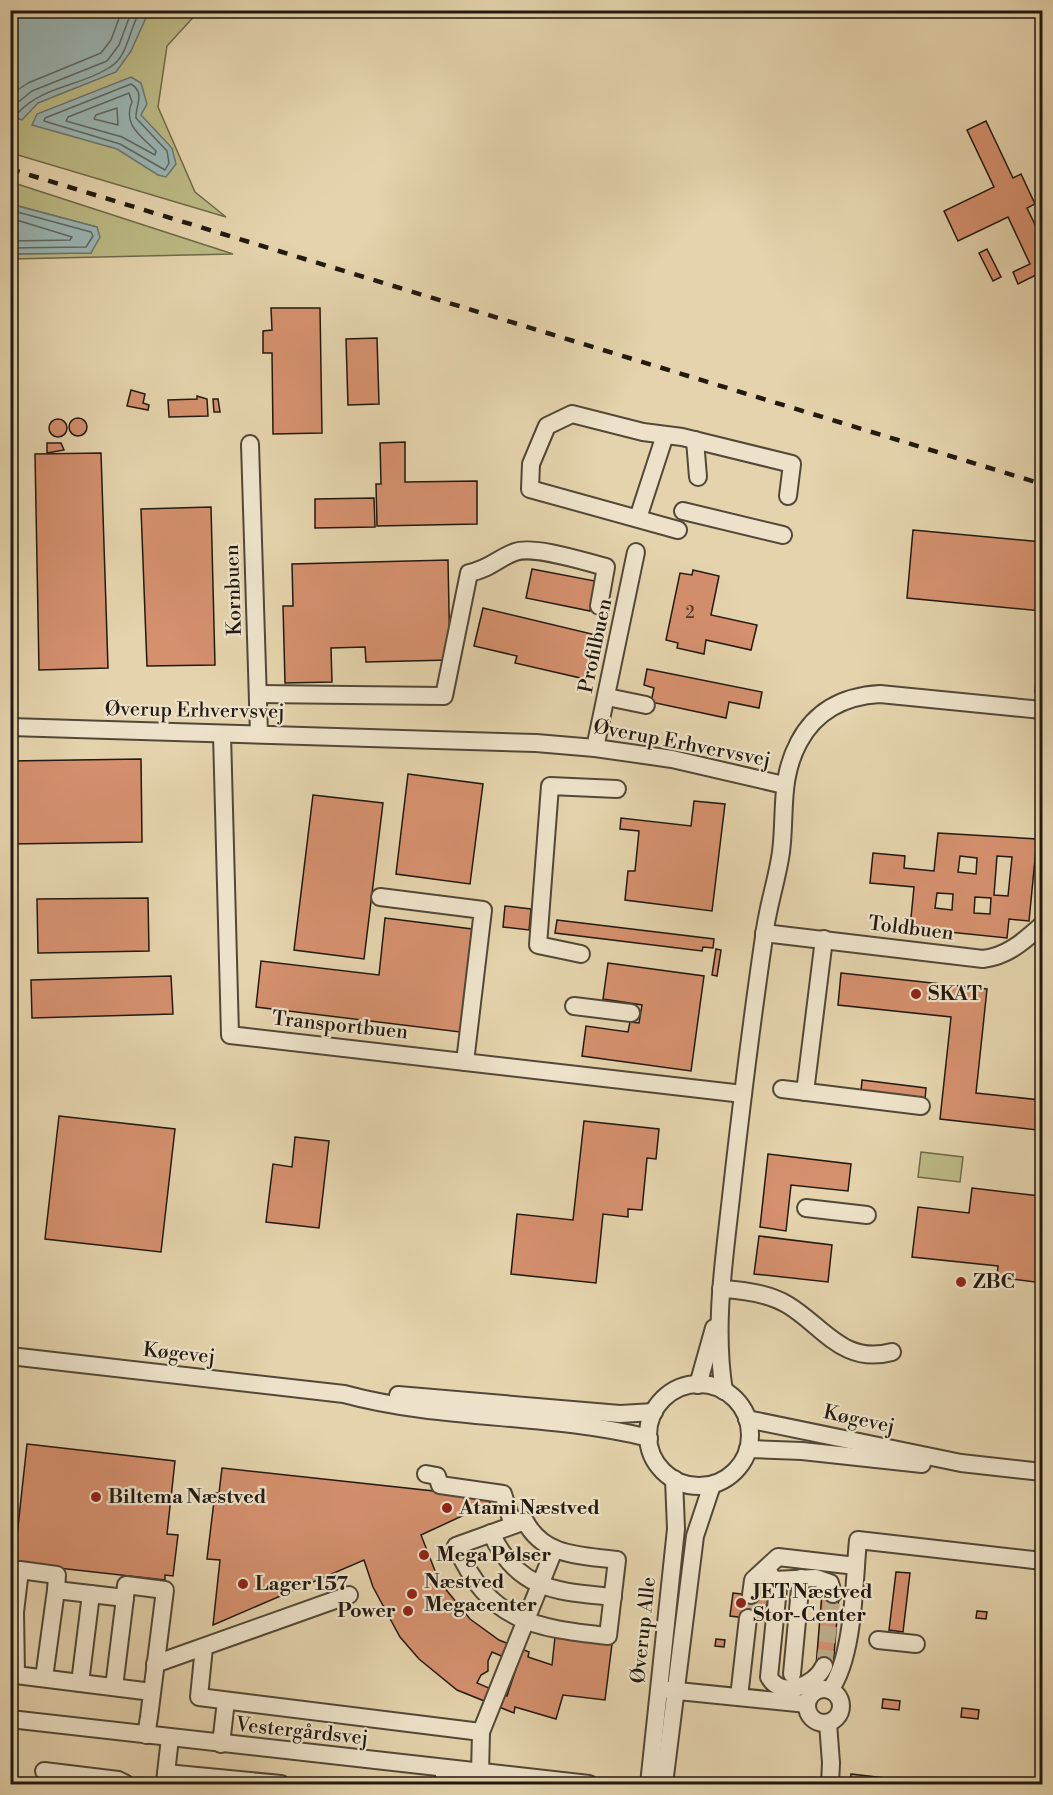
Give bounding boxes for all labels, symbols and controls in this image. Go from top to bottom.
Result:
street label: Kornbuen [220,544,248,636]
street label: Profilbuen [574,596,618,696]
house number: 2 [685,603,695,623]
street label: Øverup Erhvervsvej [105,697,285,725]
street label: Øverup Erhvervsvej [591,715,773,773]
street label: Toldbuen [867,911,955,947]
place label: SKAT [928,982,982,1007]
marker: SKAT [909,987,923,1001]
street label: Transportbuen [271,1006,409,1046]
place label: ZBC [973,1270,1015,1295]
marker: ZBC [954,1275,968,1289]
street label: Køgevej [142,1338,216,1370]
street label: Køgevej [821,1400,897,1440]
place label: Biltema Næstved [108,1485,267,1510]
marker: Biltema Næstved [89,1490,103,1504]
place label: Atami Næstved [458,1496,600,1521]
marker: Atami Næstved [440,1501,454,1515]
place label: Mega Pølser [436,1543,551,1568]
marker: Mega Pølser [417,1548,431,1562]
place label: Næstved Megacenter [424,1570,537,1618]
place label: Lager 157 [255,1572,348,1597]
street label: Øverup Alle [626,1576,662,1684]
marker: Lager 157 [236,1577,250,1591]
place label: JET Næstved Stor-Center [750,1580,873,1628]
marker: Næstved Megacenter [405,1587,419,1601]
marker: JET Næstved Stor-Center [734,1596,748,1610]
place label: Power [337,1599,396,1624]
marker: Power [401,1604,415,1618]
street label: Vestergårdsvej [234,1713,369,1751]

